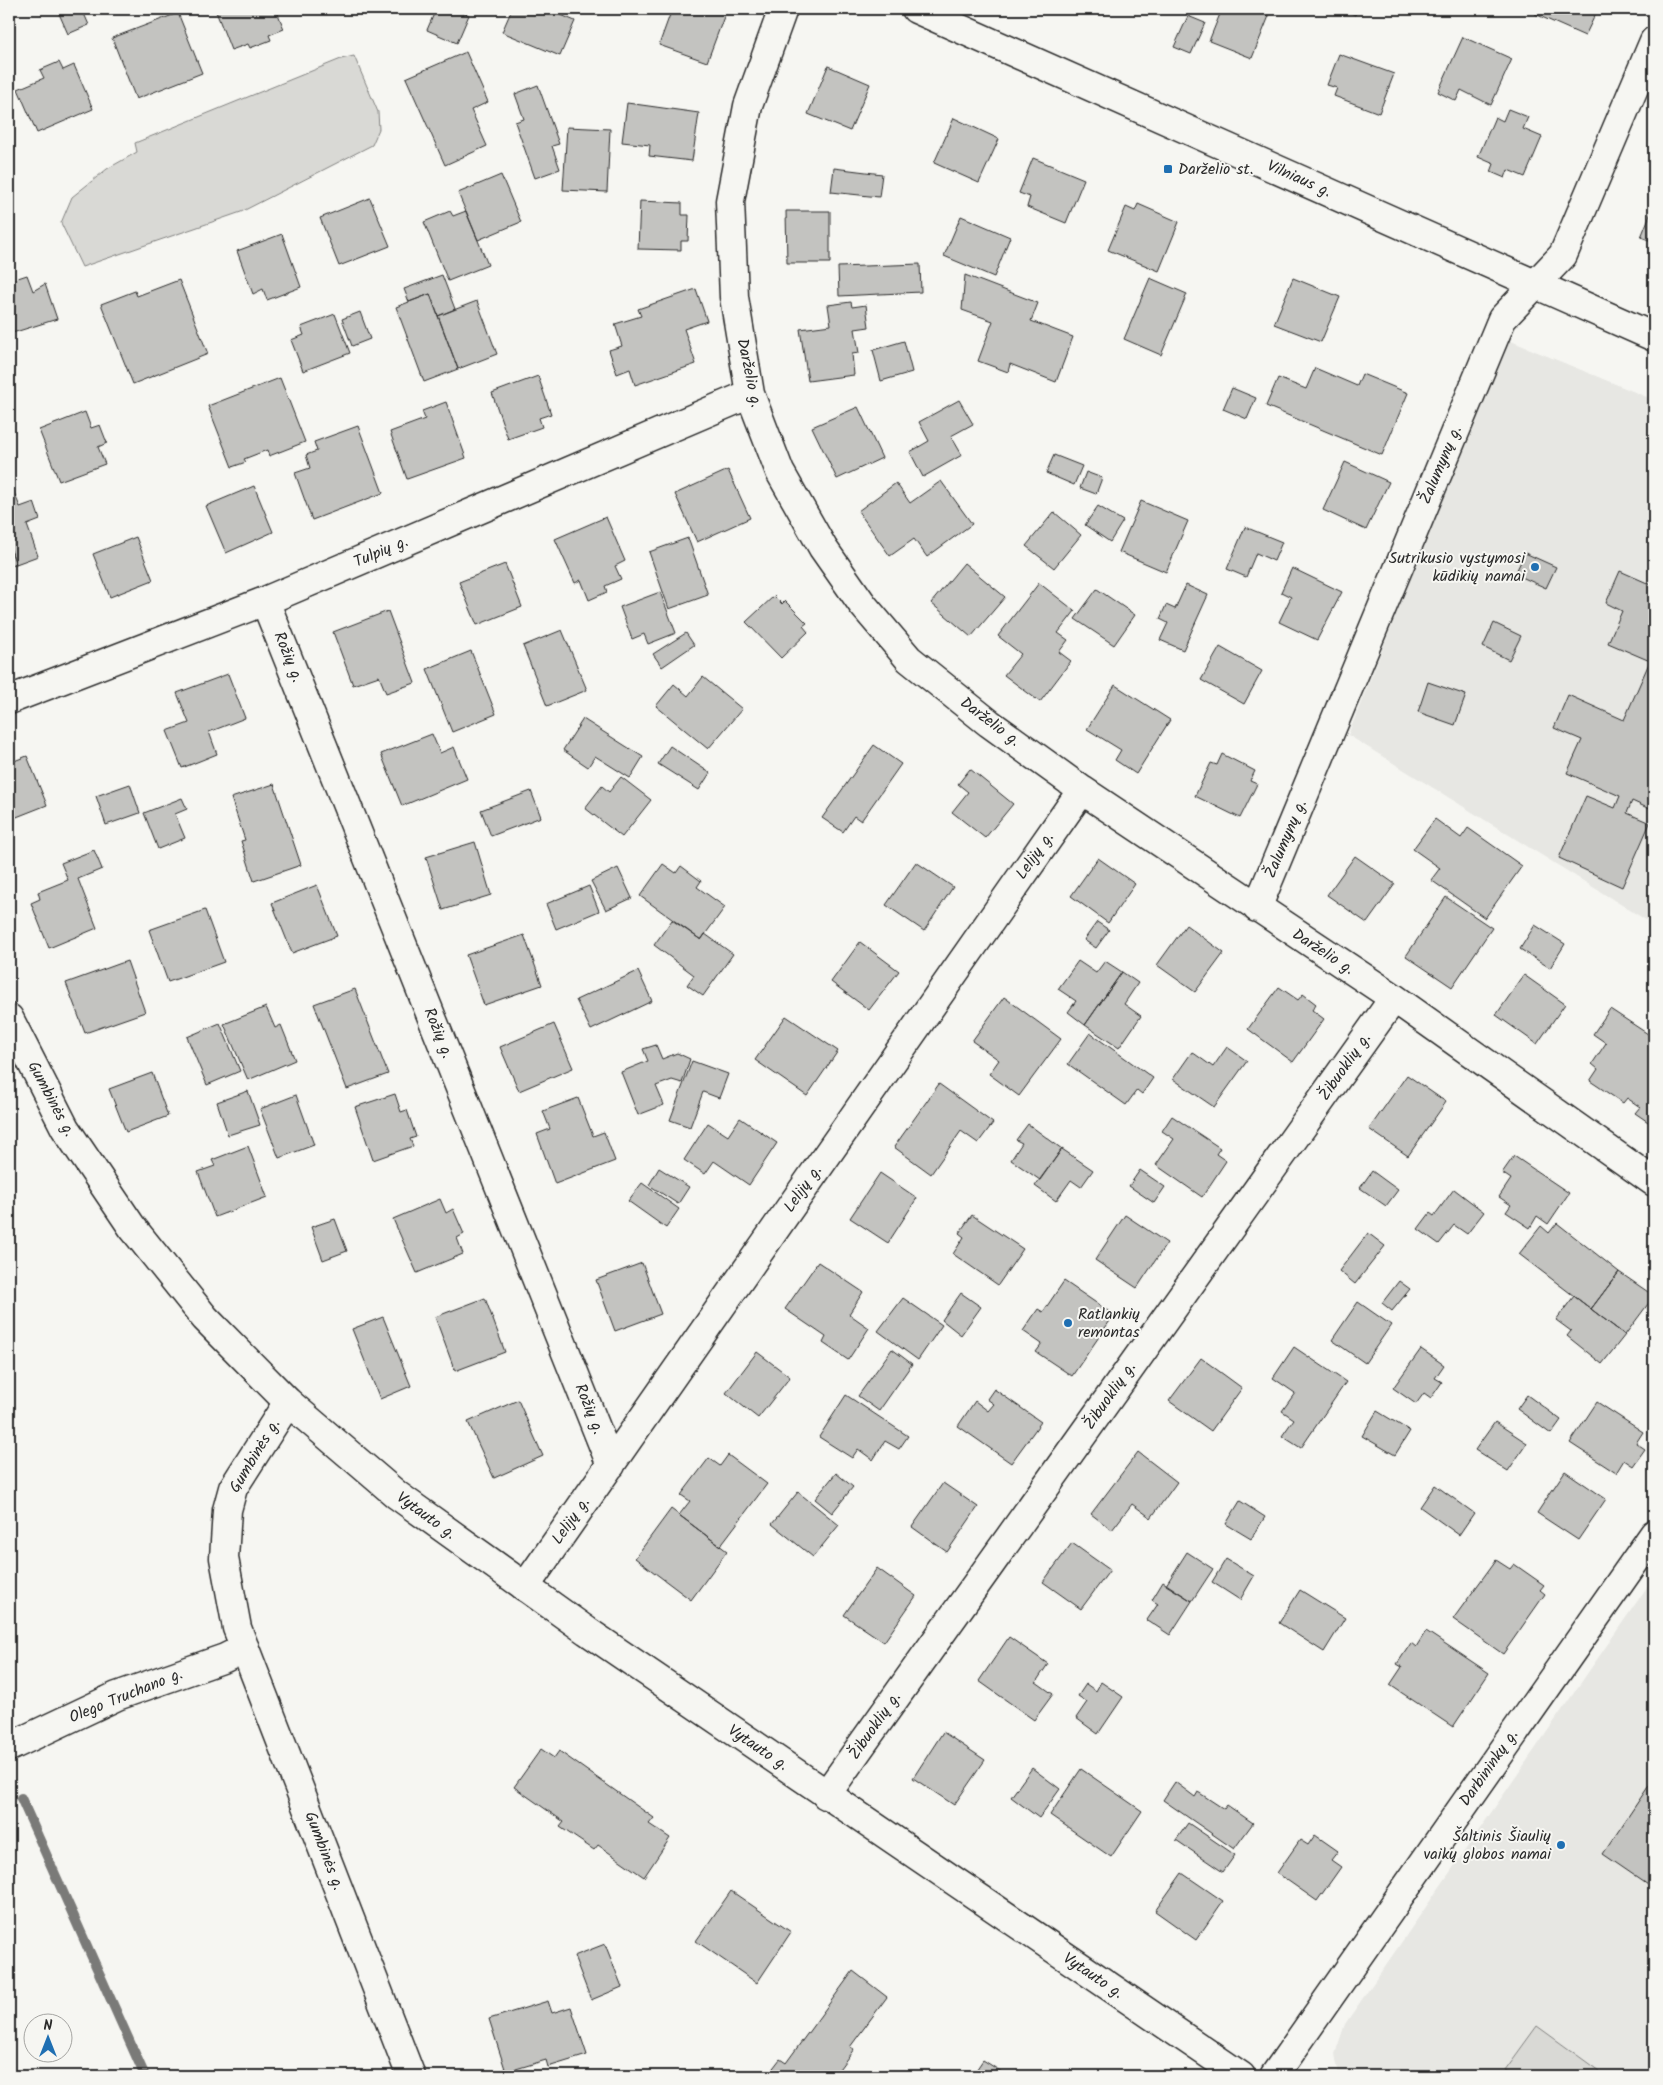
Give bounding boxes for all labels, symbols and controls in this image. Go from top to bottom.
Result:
street label: Vilniaus g. [1263,154,1335,204]
place label: Darželio st. [1178,157,1253,182]
marker: Darželio st. [1162,163,1174,175]
street label: Darželio g. [729,336,769,410]
street label: Žalumynų g. [1413,422,1469,508]
street label: Tulpių g. [350,529,412,575]
place label: Sutrikusio vystymosi kūdikių namai [1389,546,1526,589]
marker: Sutrikusio vystymosi kūdikių namai [1529,561,1541,573]
street label: Rožių g. [267,628,309,686]
street label: Darželio g. [955,691,1025,753]
street label: Žalumynų g. [1258,796,1314,882]
street label: Lelijų g. [1010,827,1060,885]
street label: Darželio g. [1287,922,1359,982]
street label: Rožių g. [417,1004,459,1062]
street label: Žibuoklių g. [1312,1028,1378,1106]
street label: Gumbinės g. [21,1057,81,1141]
street label: Lelijų g. [778,1160,828,1218]
place label: Ratlankių remontas [1078,1302,1140,1345]
marker: Ratlankių remontas [1062,1317,1074,1329]
street label: Žibuoklių g. [1077,1357,1143,1435]
street label: Rožių g. [568,1380,610,1438]
street label: Gumbinės g. [223,1414,287,1498]
street label: Vytauto g. [391,1486,461,1546]
street label: Lelijų g. [546,1492,596,1550]
street label: Olego Truchano g. [65,1662,187,1730]
street label: Žibuoklių g. [842,1687,908,1765]
street label: Vytauto g. [723,1718,793,1778]
street label: Darbininkų g. [1453,1724,1525,1812]
street label: Gumbinės g. [298,1808,350,1894]
place label: Šaltinis Šiaulių vaikų globos namai [1424,1824,1552,1867]
marker: Šaltinis Šiaulių vaikų globos namai [1555,1839,1567,1851]
street label: Vytauto g. [1058,1946,1128,2006]
north arrow [22,2012,72,2062]
text: N [44,2015,53,2037]

